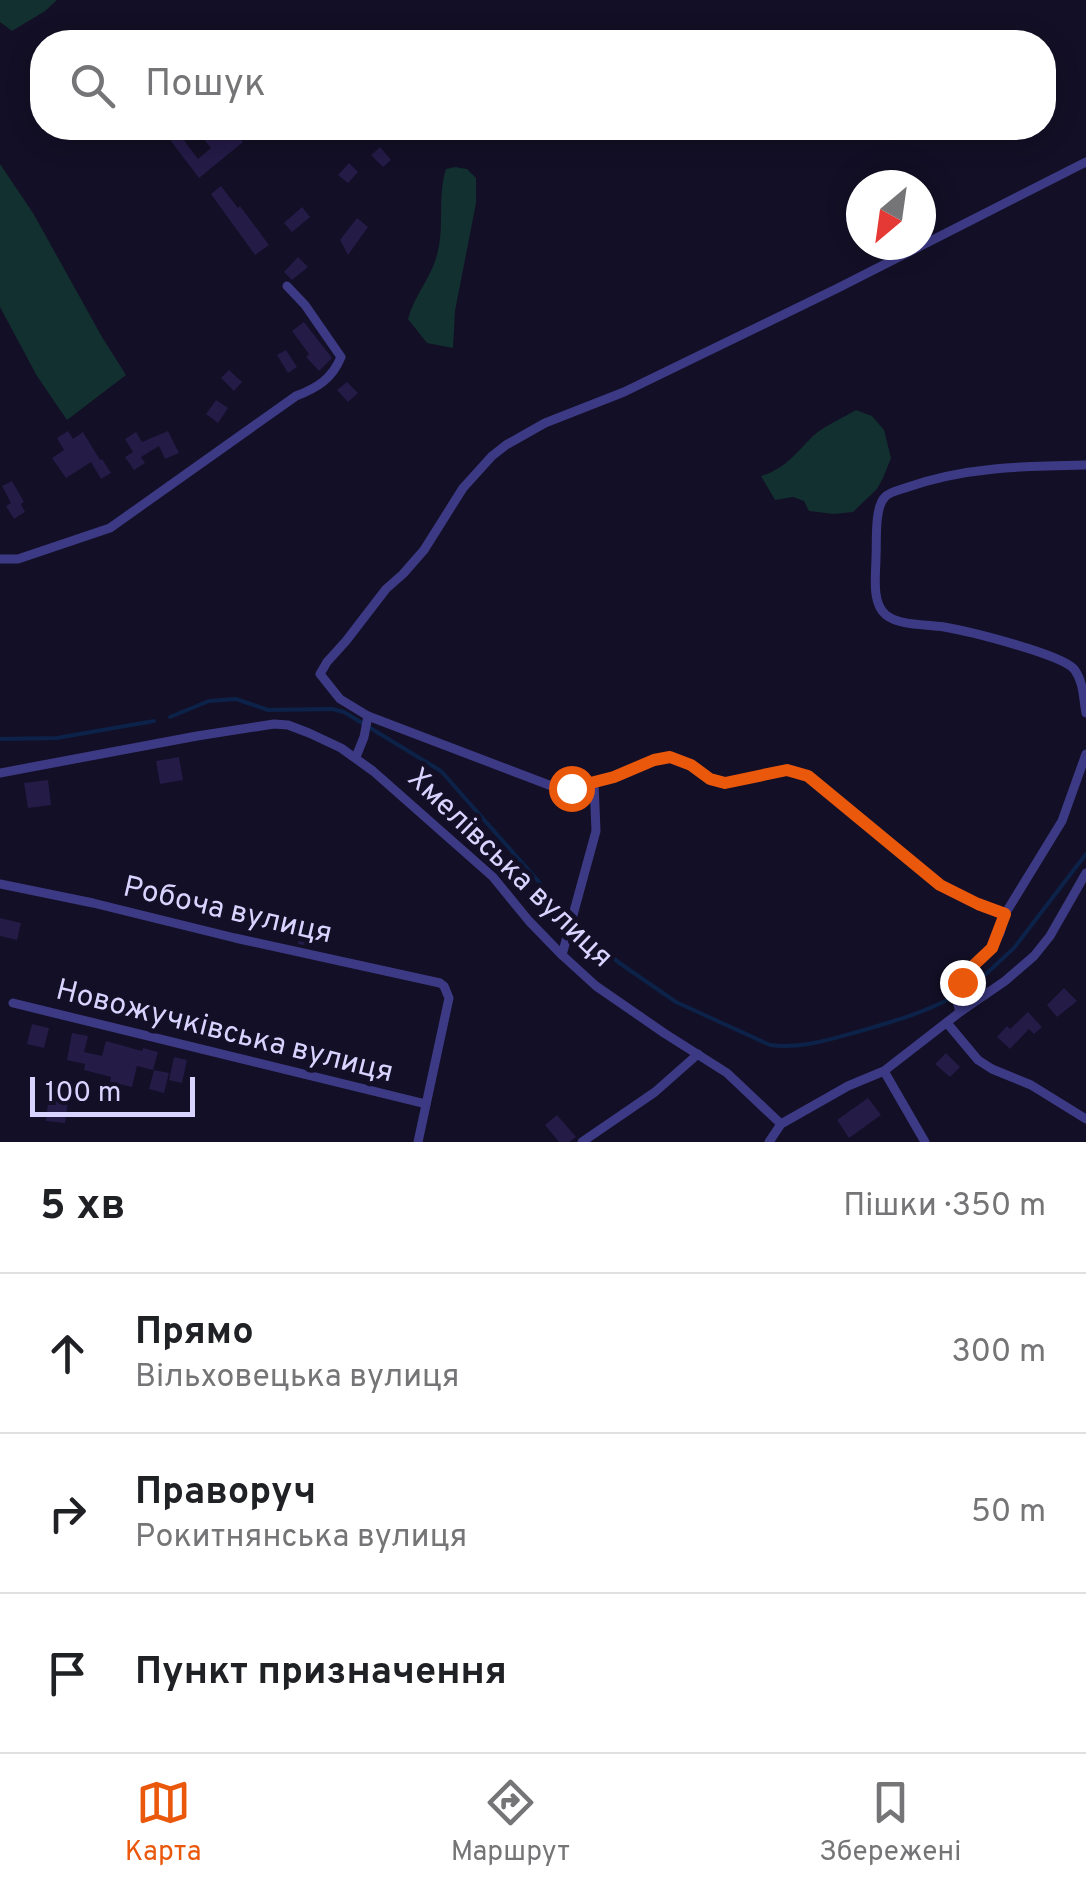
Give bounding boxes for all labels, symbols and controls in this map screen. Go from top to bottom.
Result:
search box [30,30,1056,140]
icon: search [65,58,120,113]
text: Пошук [145,61,266,110]
north arrow [846,170,936,260]
street label: Хмелівська вулиця [399,761,620,976]
route start [549,766,595,812]
street label: Робоча вулиця [119,869,336,953]
route end [940,960,986,1006]
street label: Новожучківська вулиця [52,973,397,1092]
scale bar [30,1072,195,1116]
text: 100 m [45,1076,121,1112]
text: 5 хв [40,1181,125,1234]
text: Пішки · 350 m [843,1187,1046,1227]
text: Прямо [135,1309,254,1358]
icon: ahead [40,1326,95,1381]
text: 300 m [952,1333,1046,1373]
text: Вільховецька вулиця [135,1358,459,1398]
text: Праворуч [135,1469,316,1518]
icon: right [40,1486,95,1541]
text: 50 m [971,1493,1046,1533]
text: Рокитнянська вулиця [135,1518,467,1558]
icon: arrive [40,1646,95,1701]
text: Пункт призначення [135,1649,507,1698]
tab: Карта [125,1775,201,1871]
tab: Маршрут [451,1775,570,1871]
tab: Збережені [819,1775,961,1871]

